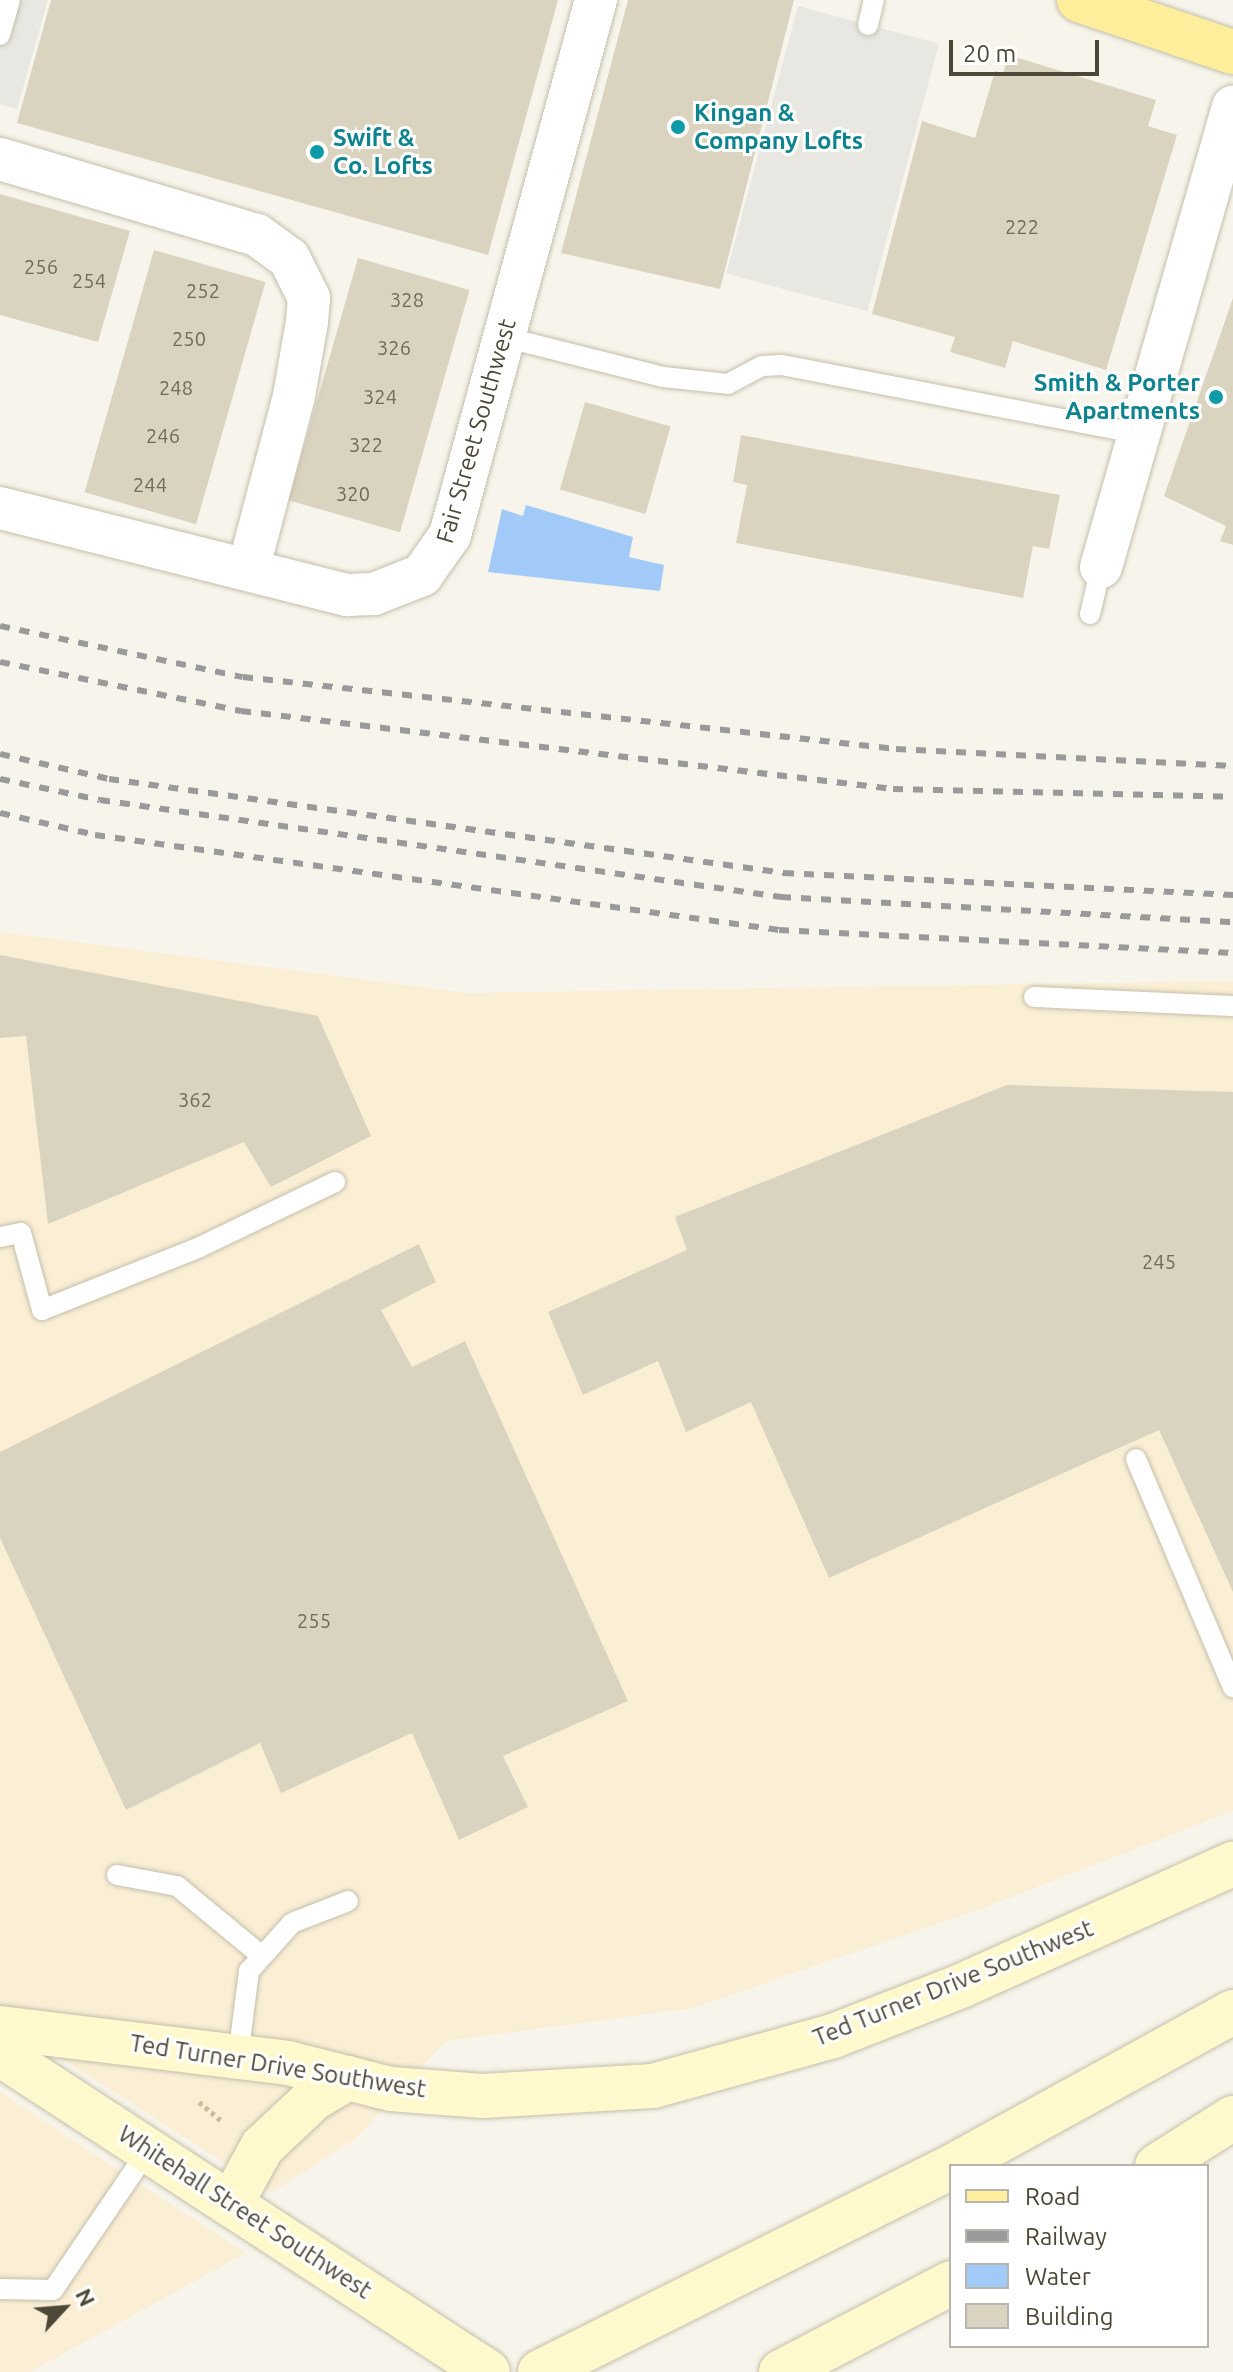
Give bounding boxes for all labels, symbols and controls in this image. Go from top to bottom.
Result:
scale bar [953,24,1103,74]
text: 20 m [963,40,1016,67]
place label: Kingan & Company Lofts [694,99,863,155]
marker: Kingan & Company Lofts [669,118,687,136]
place label: Swift & Co. Lofts [333,124,433,180]
marker: Swift & Co. Lofts [308,143,326,161]
house number: 222 [1005,214,1039,238]
house number: 256 [24,254,58,278]
house number: 254 [72,268,106,292]
house number: 252 [186,278,220,302]
house number: 328 [390,287,424,311]
street label: Fair Street Southwest [430,315,522,547]
house number: 250 [172,326,206,350]
house number: 326 [377,335,411,359]
place label: Smith & Porter Apartments [1034,369,1200,425]
house number: 248 [159,375,193,399]
house number: 324 [363,384,397,408]
marker: Smith & Porter Apartments [1207,388,1225,406]
house number: 246 [146,423,180,447]
house number: 322 [349,432,383,456]
house number: 244 [133,472,167,496]
house number: 320 [336,481,370,505]
house number: 362 [178,1087,212,1111]
house number: 245 [1142,1249,1176,1273]
house number: 255 [297,1608,331,1632]
street label: Ted Turner Drive Southwest [809,1914,1097,2052]
street label: Ted Turner Drive Southwest [128,2028,428,2104]
street label: Whitehall Street Southwest [113,2119,377,2305]
legend [949,2164,1209,2348]
text: Road [1025,2183,1080,2210]
text: Railway [1025,2223,1107,2250]
text: Water [1025,2263,1091,2290]
north arrow [24,2268,104,2348]
text: N [71,2284,101,2310]
text: Building [1025,2303,1113,2330]

